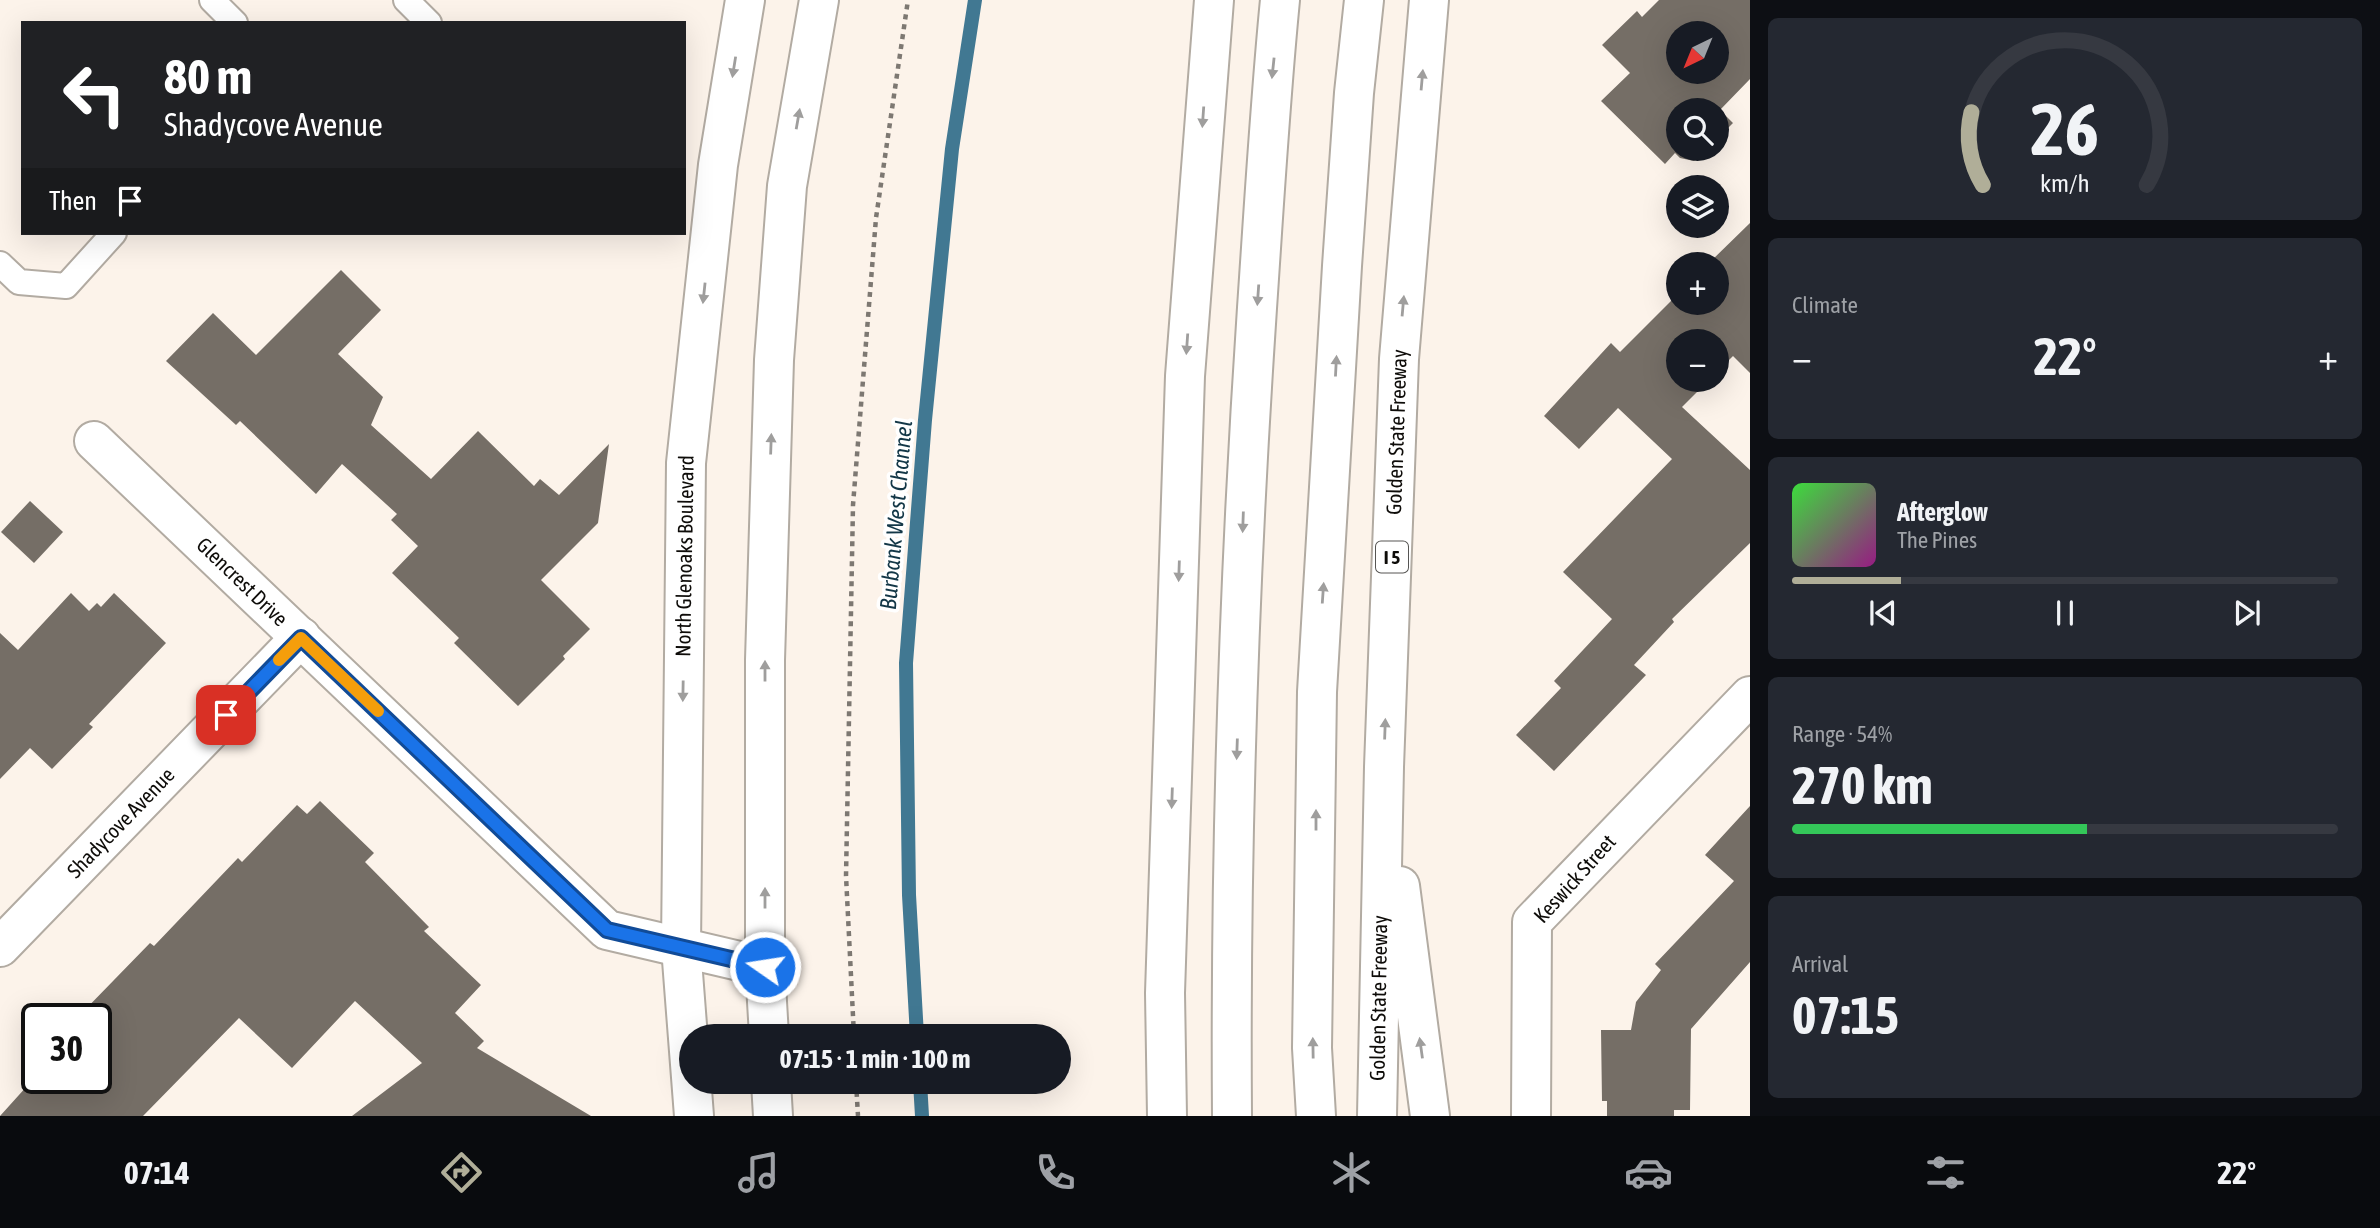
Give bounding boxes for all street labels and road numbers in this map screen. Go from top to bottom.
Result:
street label: Golden State Freeway [1381,348,1411,515]
street label: North Glenoaks Boulevard [670,455,698,657]
street label: Glencrest Drive [192,532,293,630]
road number: I 5 [1376,542,1408,572]
street label: Shadycove Avenue [62,762,179,882]
street label: Keswick Street [1528,829,1620,927]
street label: Golden State Freeway [1365,915,1391,1081]

